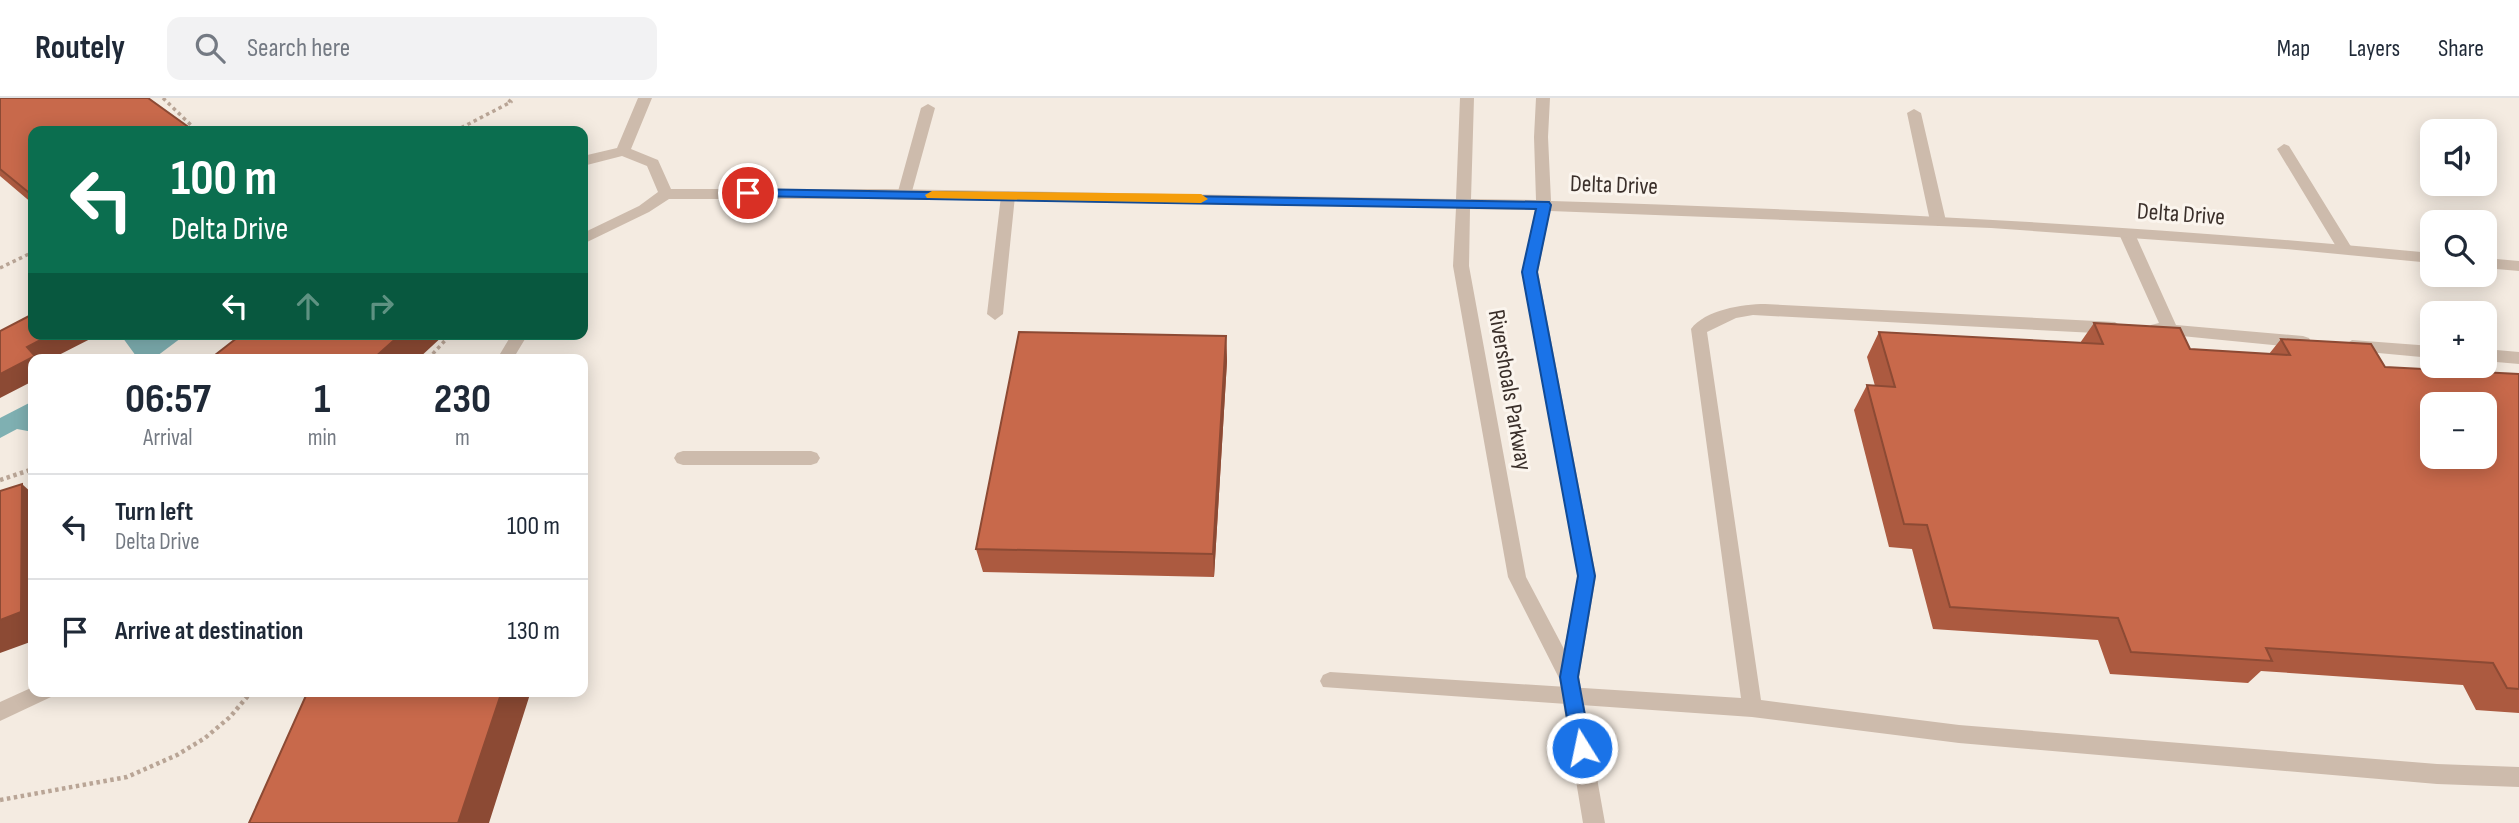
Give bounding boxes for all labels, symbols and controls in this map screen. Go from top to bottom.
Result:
search box [167,17,657,80]
text: Routely [35,28,125,68]
icon: search [191,29,229,67]
text: Search here [247,33,350,64]
text: Map [2277,34,2310,63]
text: Layers [2348,34,2400,63]
text: Share [2438,34,2484,63]
map controls [2420,119,2497,469]
button: sound [2420,119,2497,196]
text: 100 m [171,150,277,209]
icon: left [56,154,147,245]
pin [718,163,778,223]
street label: Delta Drive [1569,169,1659,201]
icon: arrive [729,174,767,212]
street label: Delta Drive [2136,196,2226,232]
text: Delta Drive [171,210,288,249]
button: search [2420,210,2497,287]
icon: left [216,287,254,325]
icon: ahead [289,287,327,325]
icon: right [362,287,400,325]
button: + [2420,301,2497,378]
street label: Rivershoals Parkway [1482,307,1538,473]
text: 06:57 [125,374,211,425]
text: 1 [314,374,330,425]
text: 230 [434,374,491,425]
button: − [2420,392,2497,469]
text: Arrival [143,424,193,452]
text: min [308,424,337,452]
text: m [455,424,470,452]
text: Turn left [115,497,193,528]
icon: left [56,508,94,546]
text: 100 m [507,511,560,542]
text: Delta Drive [115,528,199,556]
icon: arrive [56,613,94,651]
text: Arrive at destination [115,616,303,647]
text: 130 m [508,616,560,647]
position arrow [1545,711,1619,785]

